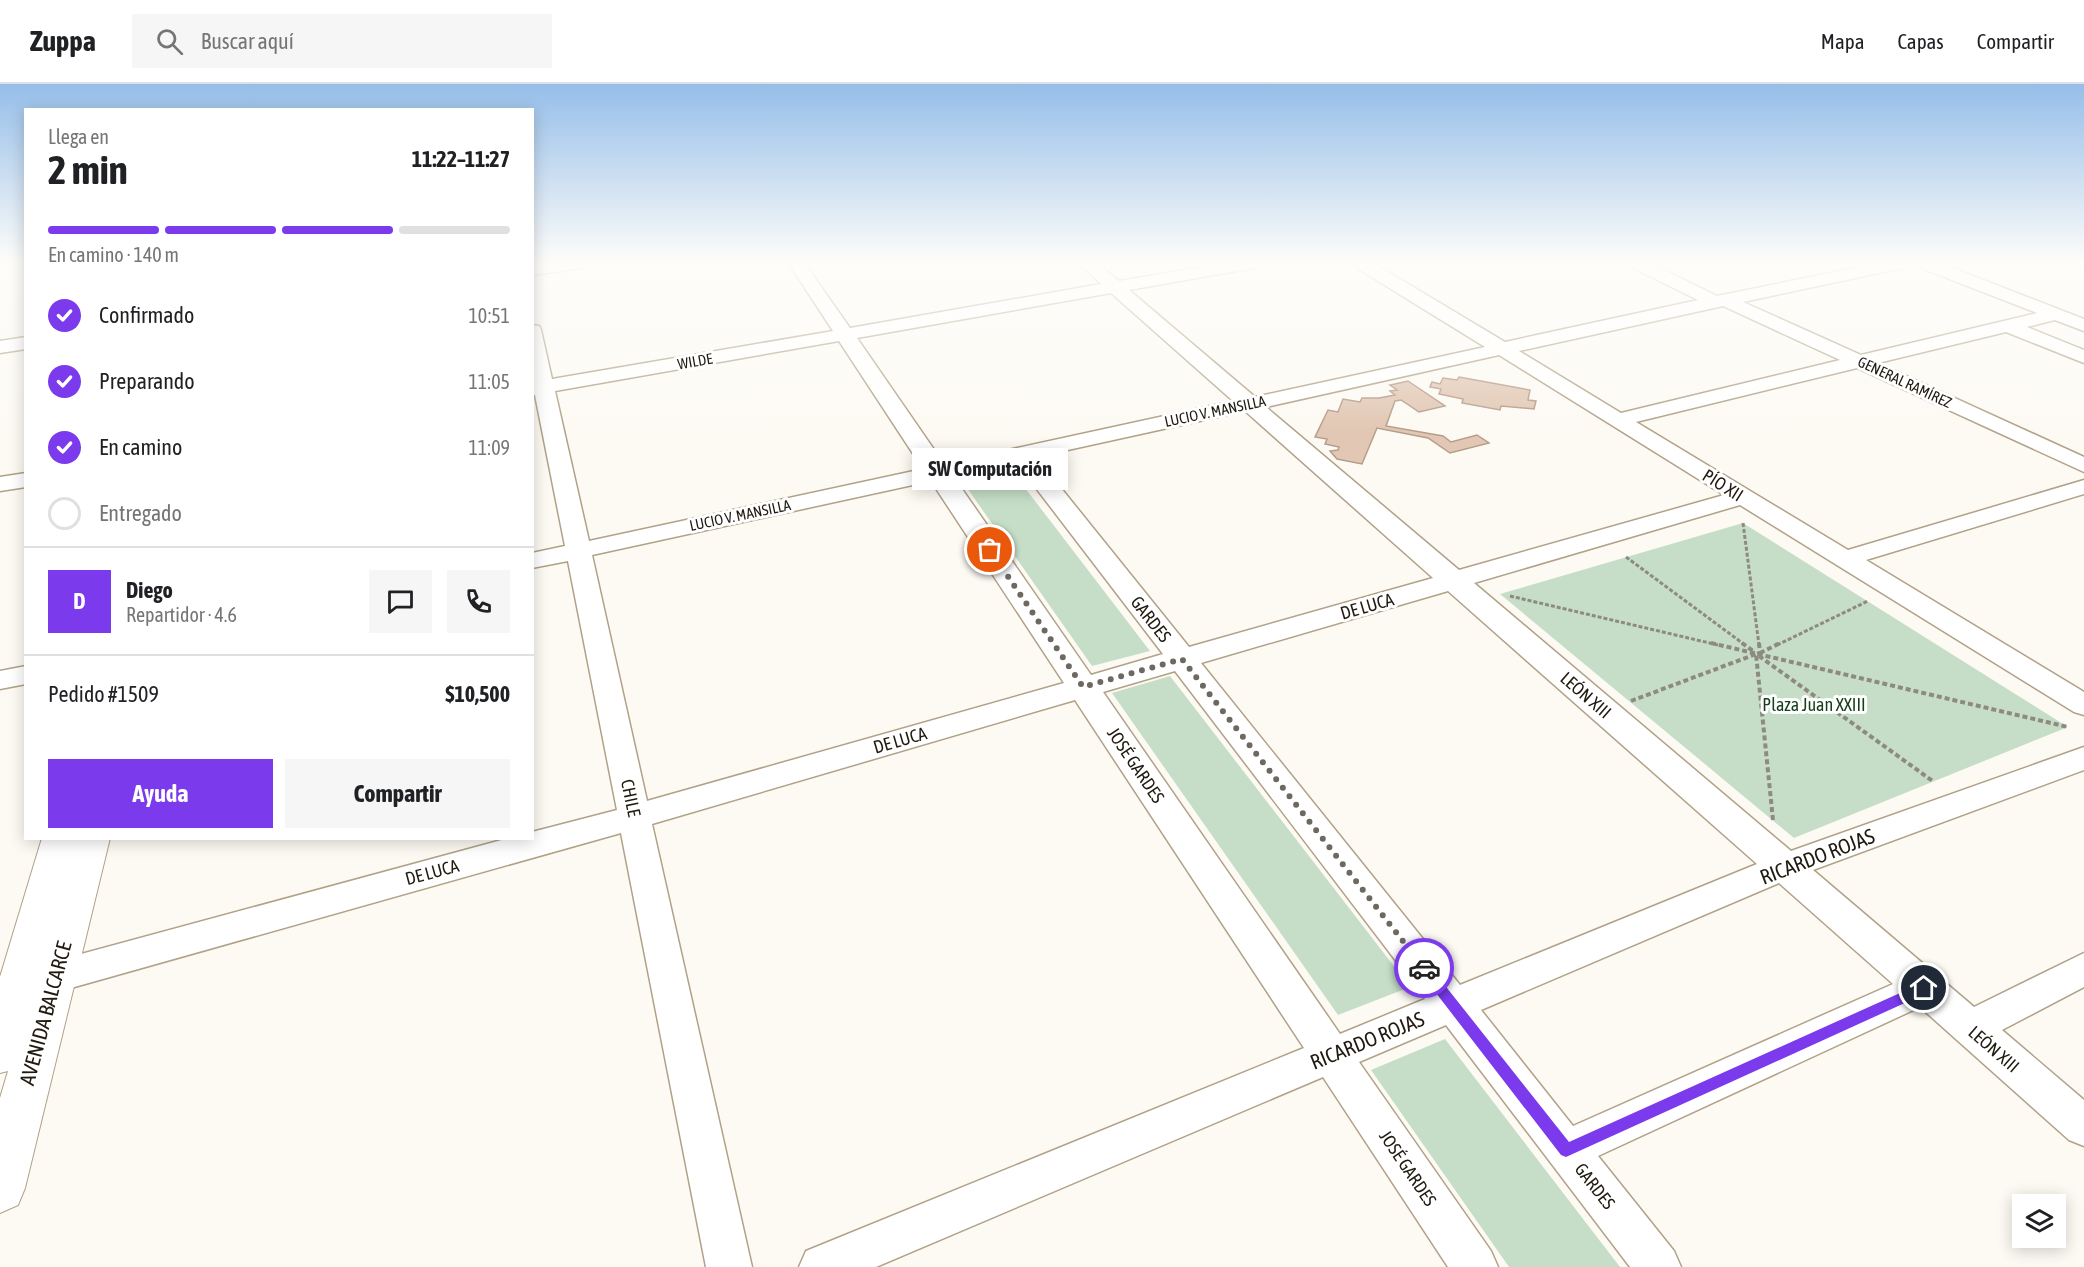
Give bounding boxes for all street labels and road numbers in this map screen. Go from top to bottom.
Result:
street label: WILDE [676,349,714,372]
street label: GENERAL RAMÍREZ [1855,353,1955,411]
street label: LUCIO V. MANSILLA [1163,392,1268,430]
street label: PÍO XII [1699,465,1747,505]
street label: LUCIO V. MANSILLA [688,496,793,534]
street label: DE LUCA [1338,588,1396,624]
street label: GARDES [1127,592,1176,647]
street label: LEÓN XIII [1556,667,1616,723]
street label: DE LUCA [871,722,929,758]
street label: JOSÉ GARDES [1103,723,1169,807]
street label: CHILE [617,777,645,819]
street label: RICARDO ROJAS [1756,823,1878,889]
street label: DE LUCA [403,855,461,889]
street label: AVENIDA BALCARCE [14,938,76,1088]
street label: RICARDO ROJAS [1307,1006,1428,1074]
street label: LEÓN XIII [1964,1021,2024,1077]
street label: JOSÉ GARDES [1375,1126,1441,1210]
street label: GARDES [1571,1159,1620,1214]

